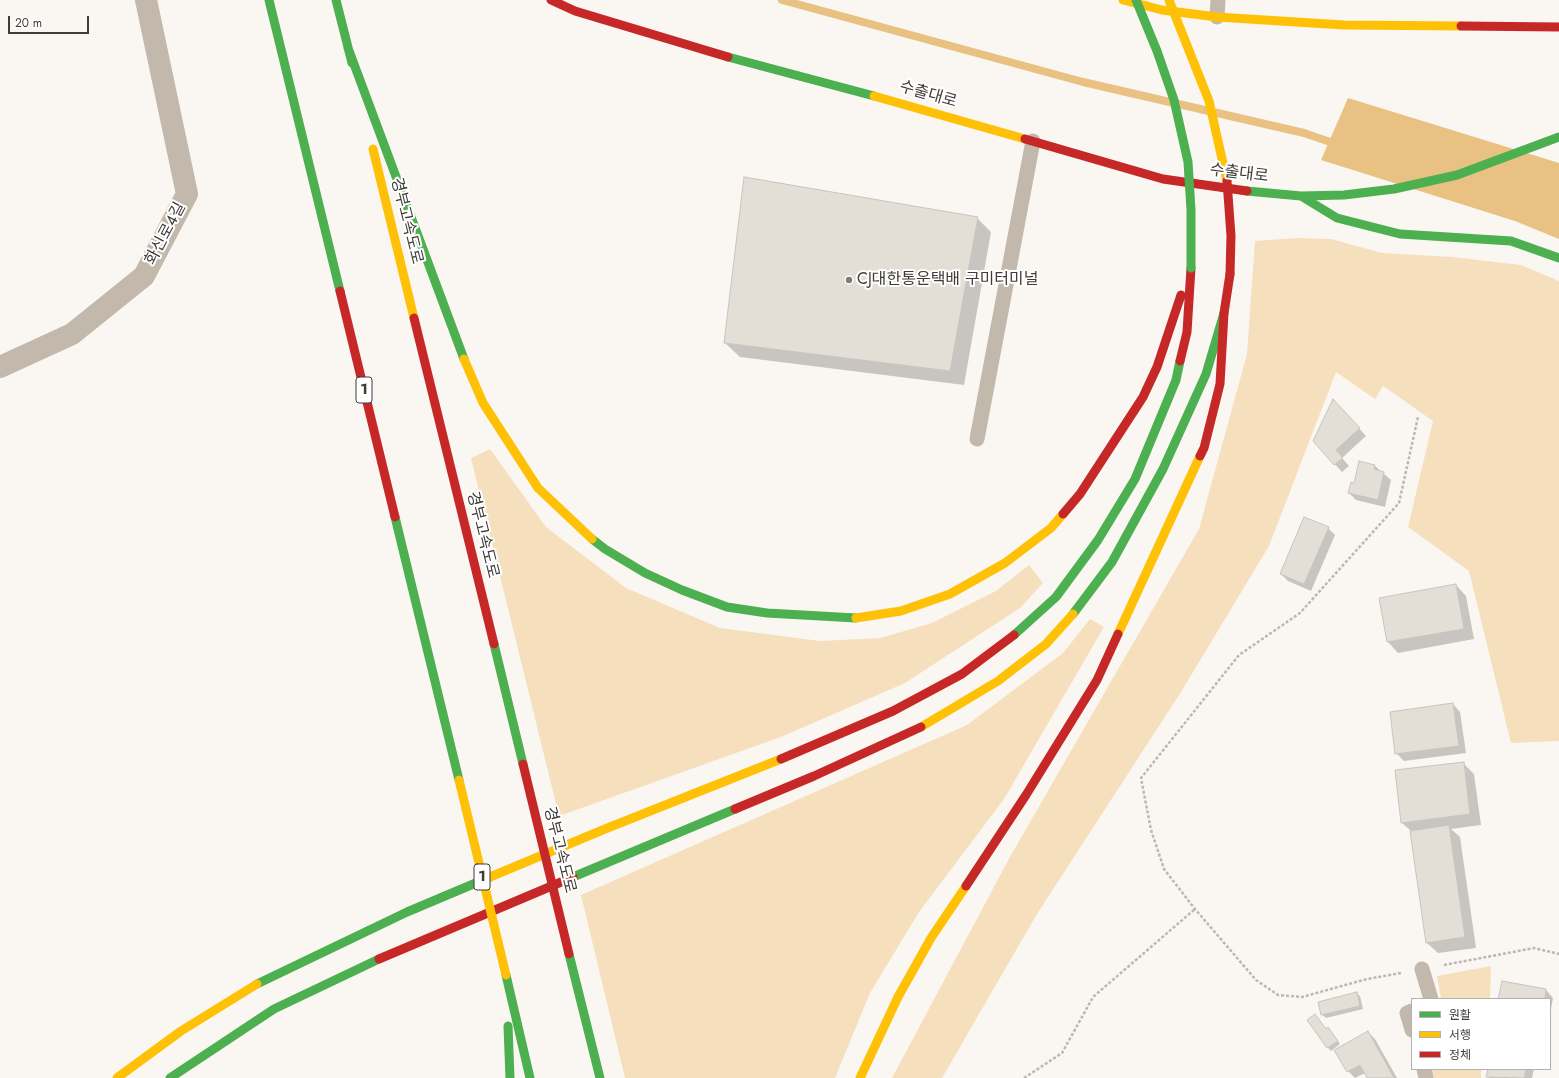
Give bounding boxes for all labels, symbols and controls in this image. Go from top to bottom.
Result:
scale bar [10,8,91,34]
text: 20 m [15,14,42,32]
street label: 수출대로 [897,78,959,112]
street label: 수출대로 [1209,161,1269,187]
street label: 경부고속도로 [386,176,426,266]
street label: 화신로4길 [142,199,190,269]
place label: CJ대한통운택배 구미터미널 [857,270,1039,290]
marker: CJ대한통운택배 구미터미널 [844,275,854,285]
road number: 1 [356,377,372,403]
street label: 경부고속도로 [462,490,502,580]
street label: 경부고속도로 [539,805,579,895]
road number: 1 [474,864,490,890]
legend [1411,998,1551,1070]
text: 원활 [1449,1006,1471,1024]
text: 서행 [1449,1026,1471,1044]
text: 정체 [1449,1046,1471,1064]

